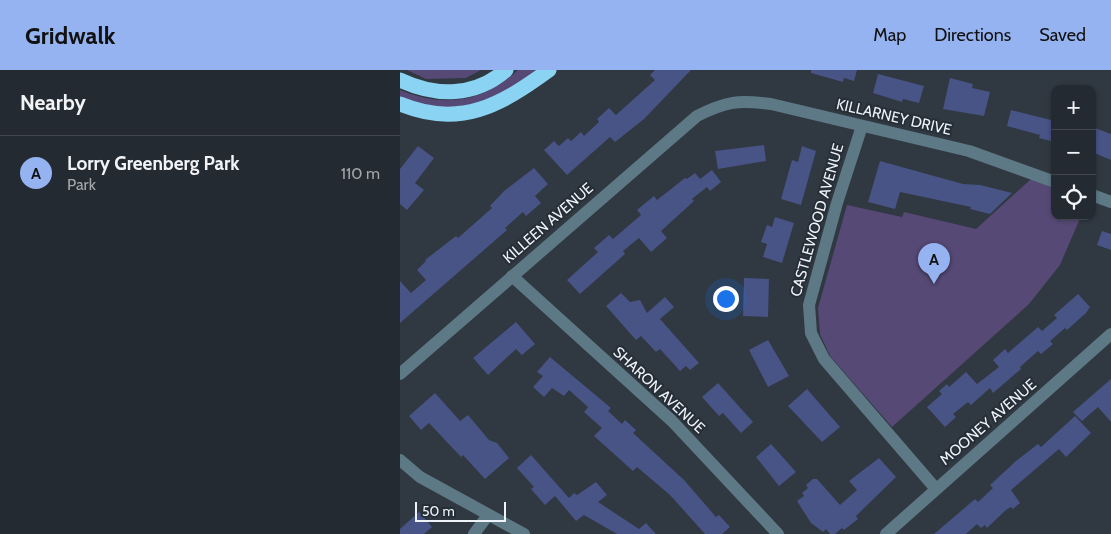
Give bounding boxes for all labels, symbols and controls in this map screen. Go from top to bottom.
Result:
text: Gridwalk [25,21,115,50]
text: Map [873,24,906,46]
text: Directions [934,24,1011,46]
text: Saved [1039,24,1086,46]
map controls [1051,85,1096,220]
button: + [1051,85,1096,130]
text: Nearby [20,90,86,115]
street label: KILLARNEY DRIVE [835,95,953,139]
button: − [1051,130,1096,175]
street label: CASTLEWOOD AVENUE [787,141,847,299]
text: Lorry Greenberg Park [67,152,240,175]
text: A [31,164,41,183]
text: 110 m [341,164,380,183]
text: Park [67,175,96,194]
button: locate [1051,175,1096,220]
street label: KILLEEN AVENUE [499,179,597,267]
pin: A [918,243,950,284]
your location [713,286,739,312]
street label: SHARON AVENUE [609,343,709,437]
street label: MOONEY AVENUE [936,375,1040,469]
scale bar [415,499,506,522]
text: 50 m [422,502,455,520]

